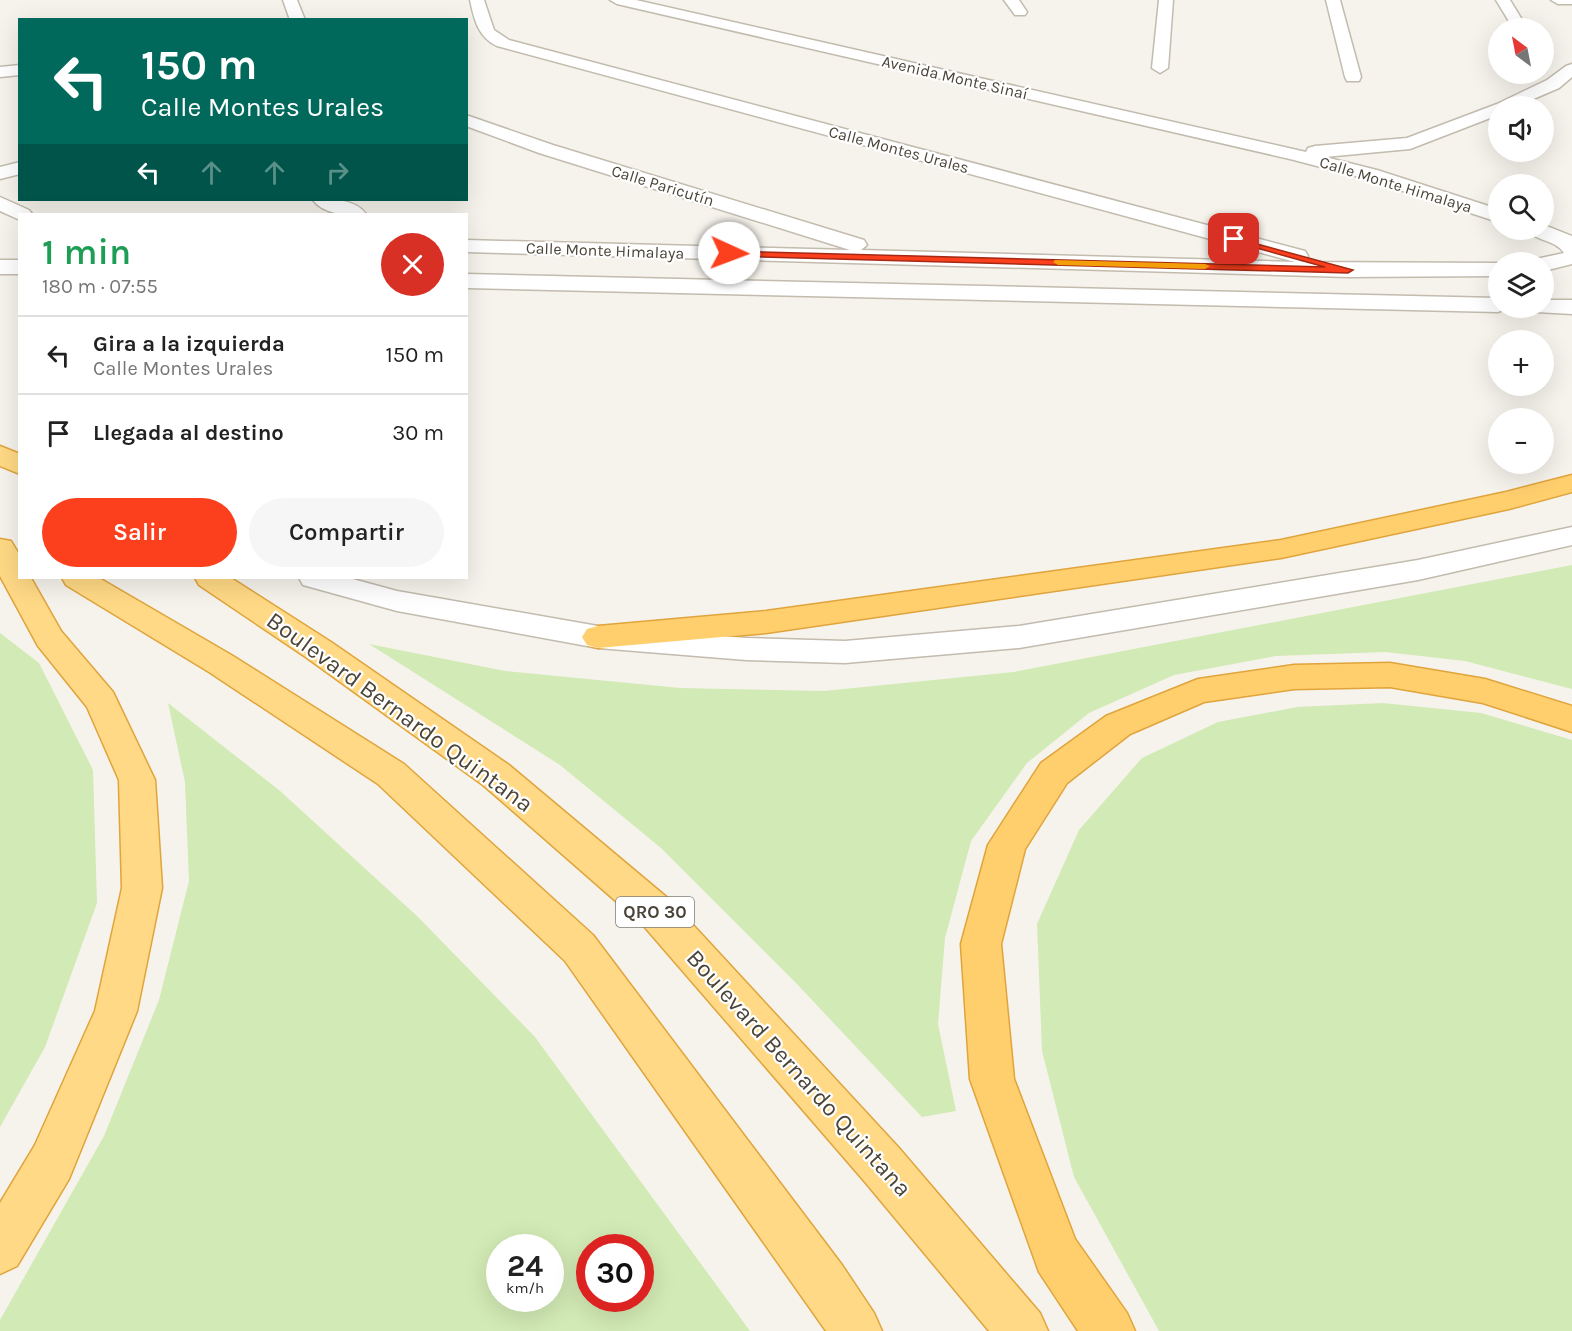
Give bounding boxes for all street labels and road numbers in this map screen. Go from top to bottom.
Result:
street label: Avenida Monte Sinaí [880,51,1030,104]
street label: Calle Montes Urales [827,122,971,177]
street label: Calle Monte Himalaya [1317,152,1474,217]
street label: Calle Paricutín [609,161,716,210]
street label: Calle Monte Himalaya [526,238,684,263]
street label: Boulevard Bernardo Quintana [261,606,539,818]
road number: QRO 30 [616,897,694,927]
street label: Boulevard Bernardo Quintana [681,944,917,1202]

